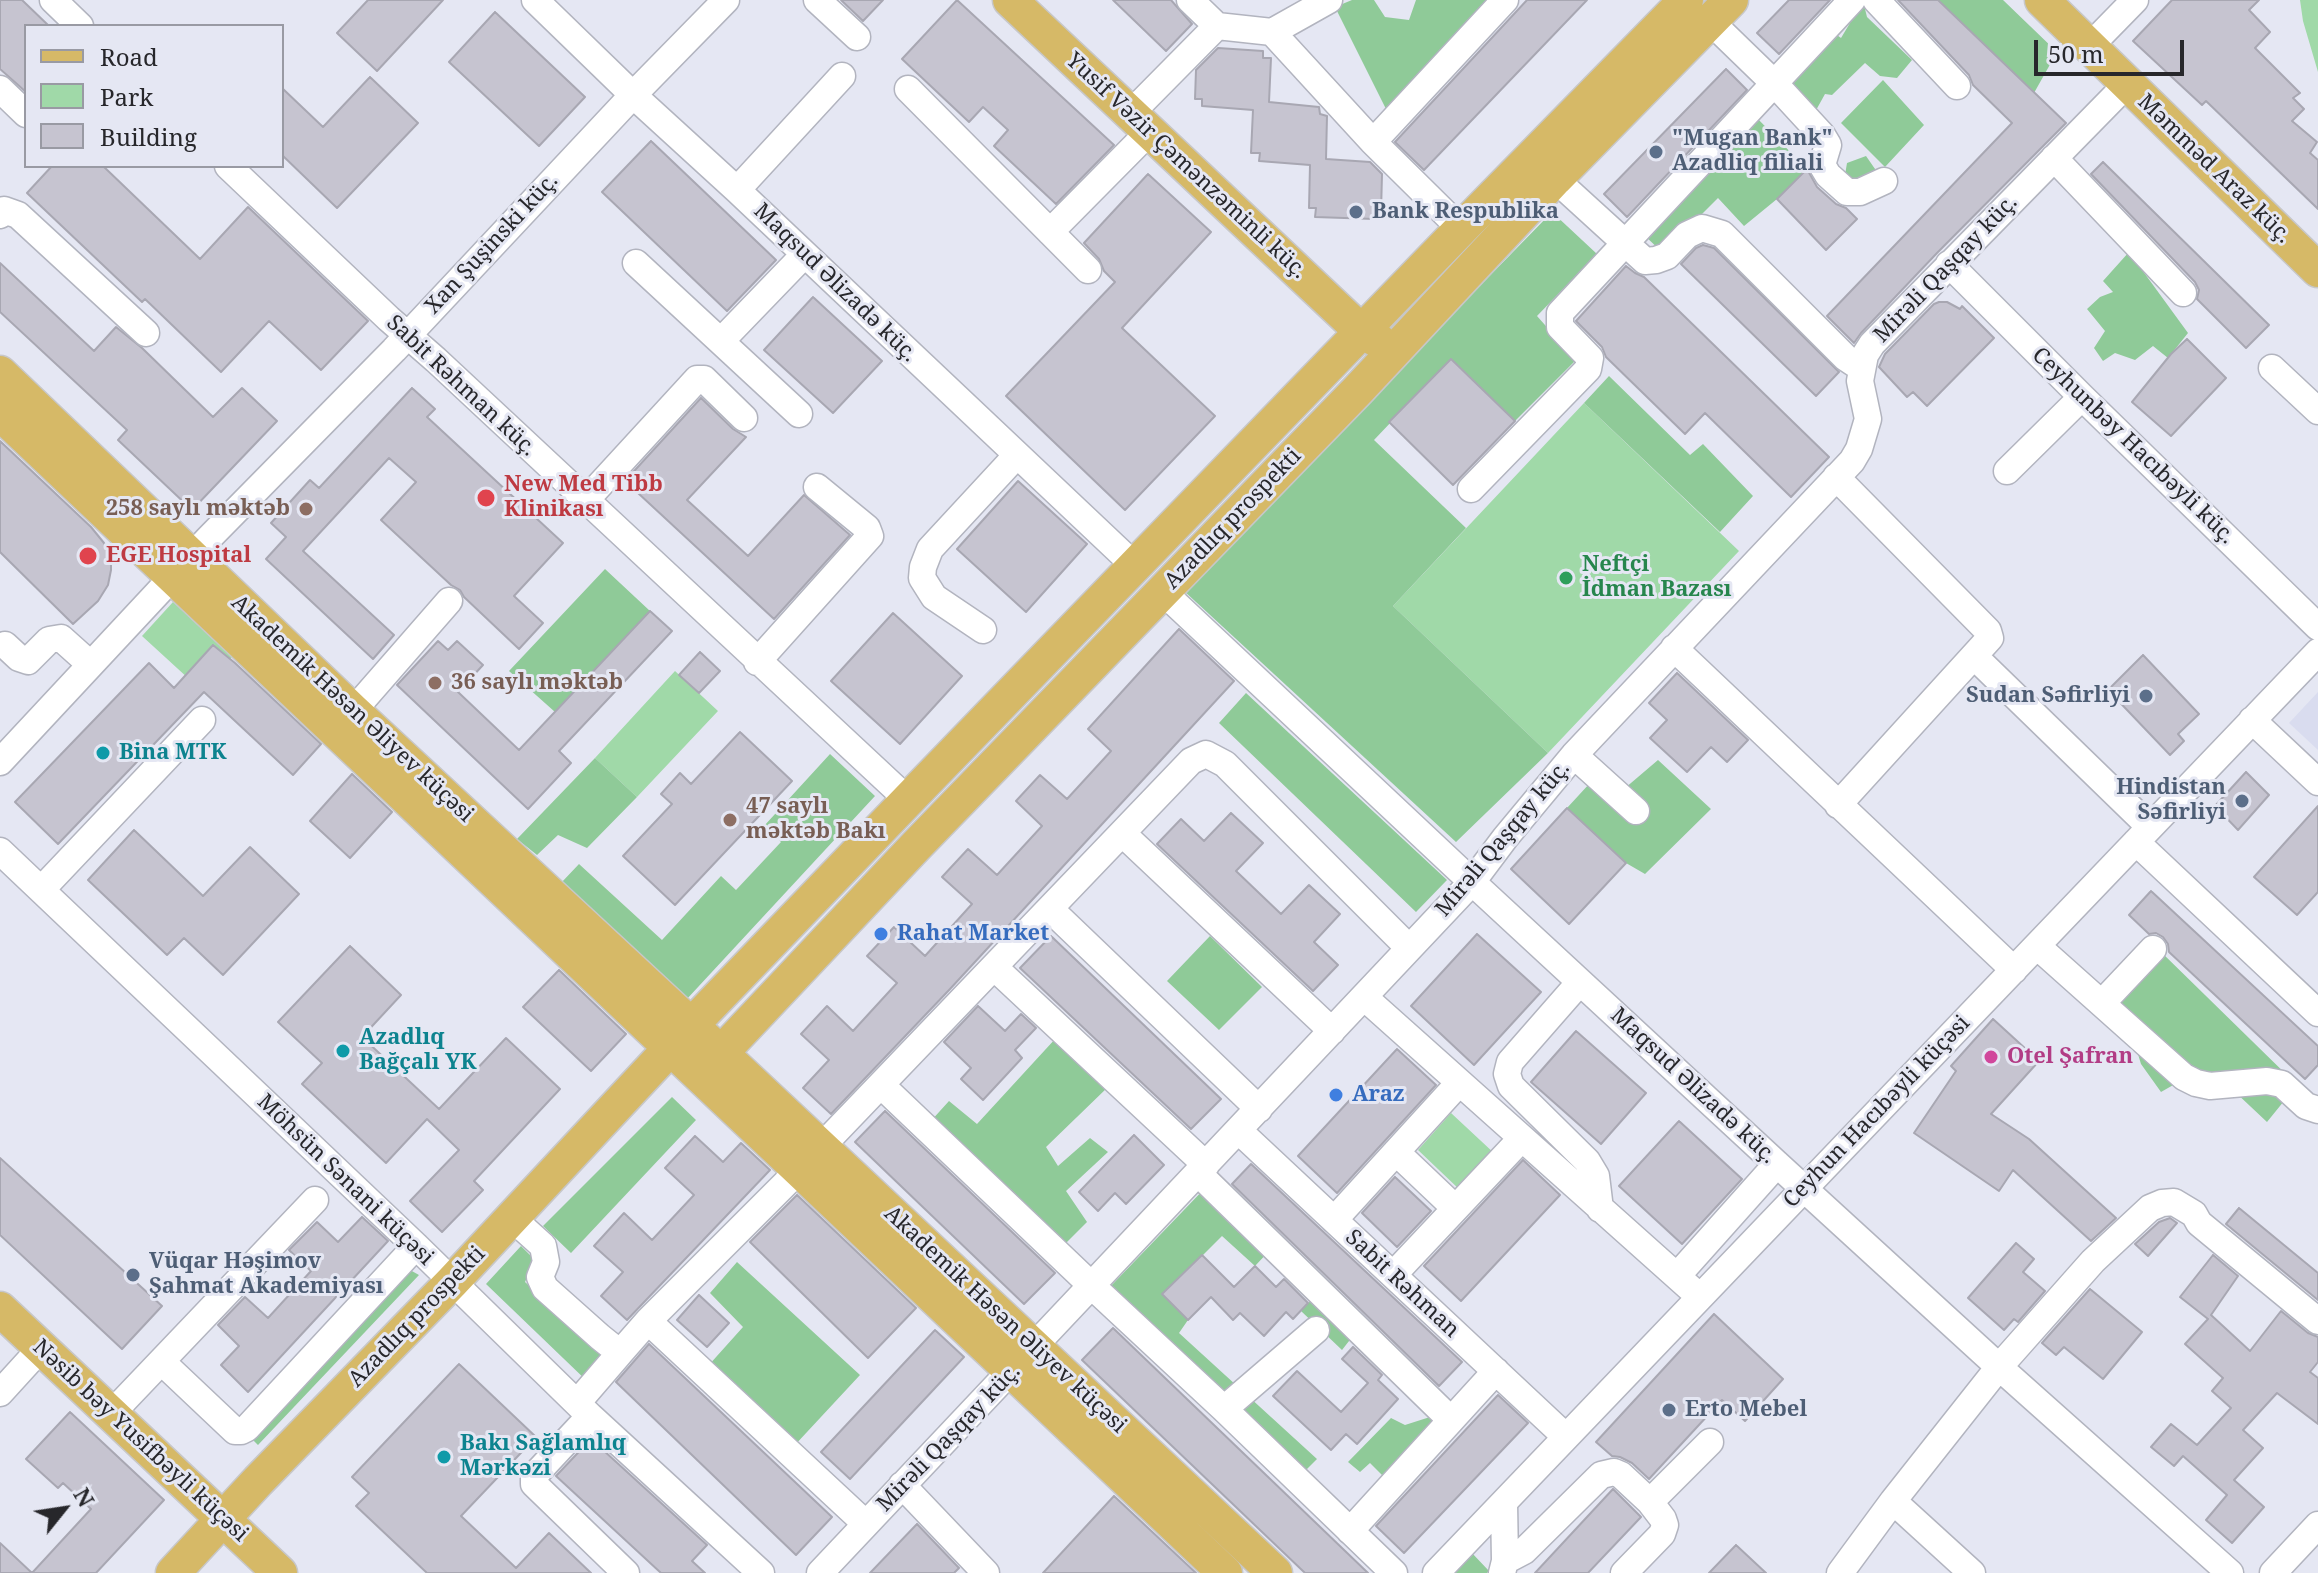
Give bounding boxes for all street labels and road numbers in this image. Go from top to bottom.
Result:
street label: Yusif Vəzir Çəmənzəminli küç. [1060,47,1312,285]
street label: Məmməd Araz küç. [2132,89,2296,249]
street label: Xan Şuşinski küç. [420,168,564,320]
street label: Mirəli Qaşqay küç. [1869,190,2023,348]
street label: Maqsud Əlizadə küç. [748,198,922,368]
street label: Sabit Rəhman küç. [381,310,541,462]
street label: Ceyhunbəy Hacıbəyli küç. [2026,342,2240,550]
street label: Azadlıq prospekti [1159,443,1307,595]
street label: Akademik Həsən Əliyev küçəsi [225,590,479,828]
street label: Mirəli Qaşqay küç. [1430,756,1576,922]
street label: Maqsud Əlizadə küç. [1605,1003,1781,1169]
street label: Ceyhun Hacıbəyli küçəsi [1778,1010,1976,1214]
street label: Möhsün Sənani küçəsi [251,1089,439,1271]
street label: Akademik Həsən Əliyev küçəsi [878,1201,1132,1439]
street label: Sabit Rəhman [1340,1225,1464,1343]
street label: Azadlıq prospekti [343,1241,491,1393]
street label: Nəsib bəy Yusifbəyli küçəsi [27,1334,253,1548]
street label: Mirəli Qaşqay küç. [872,1359,1026,1517]

